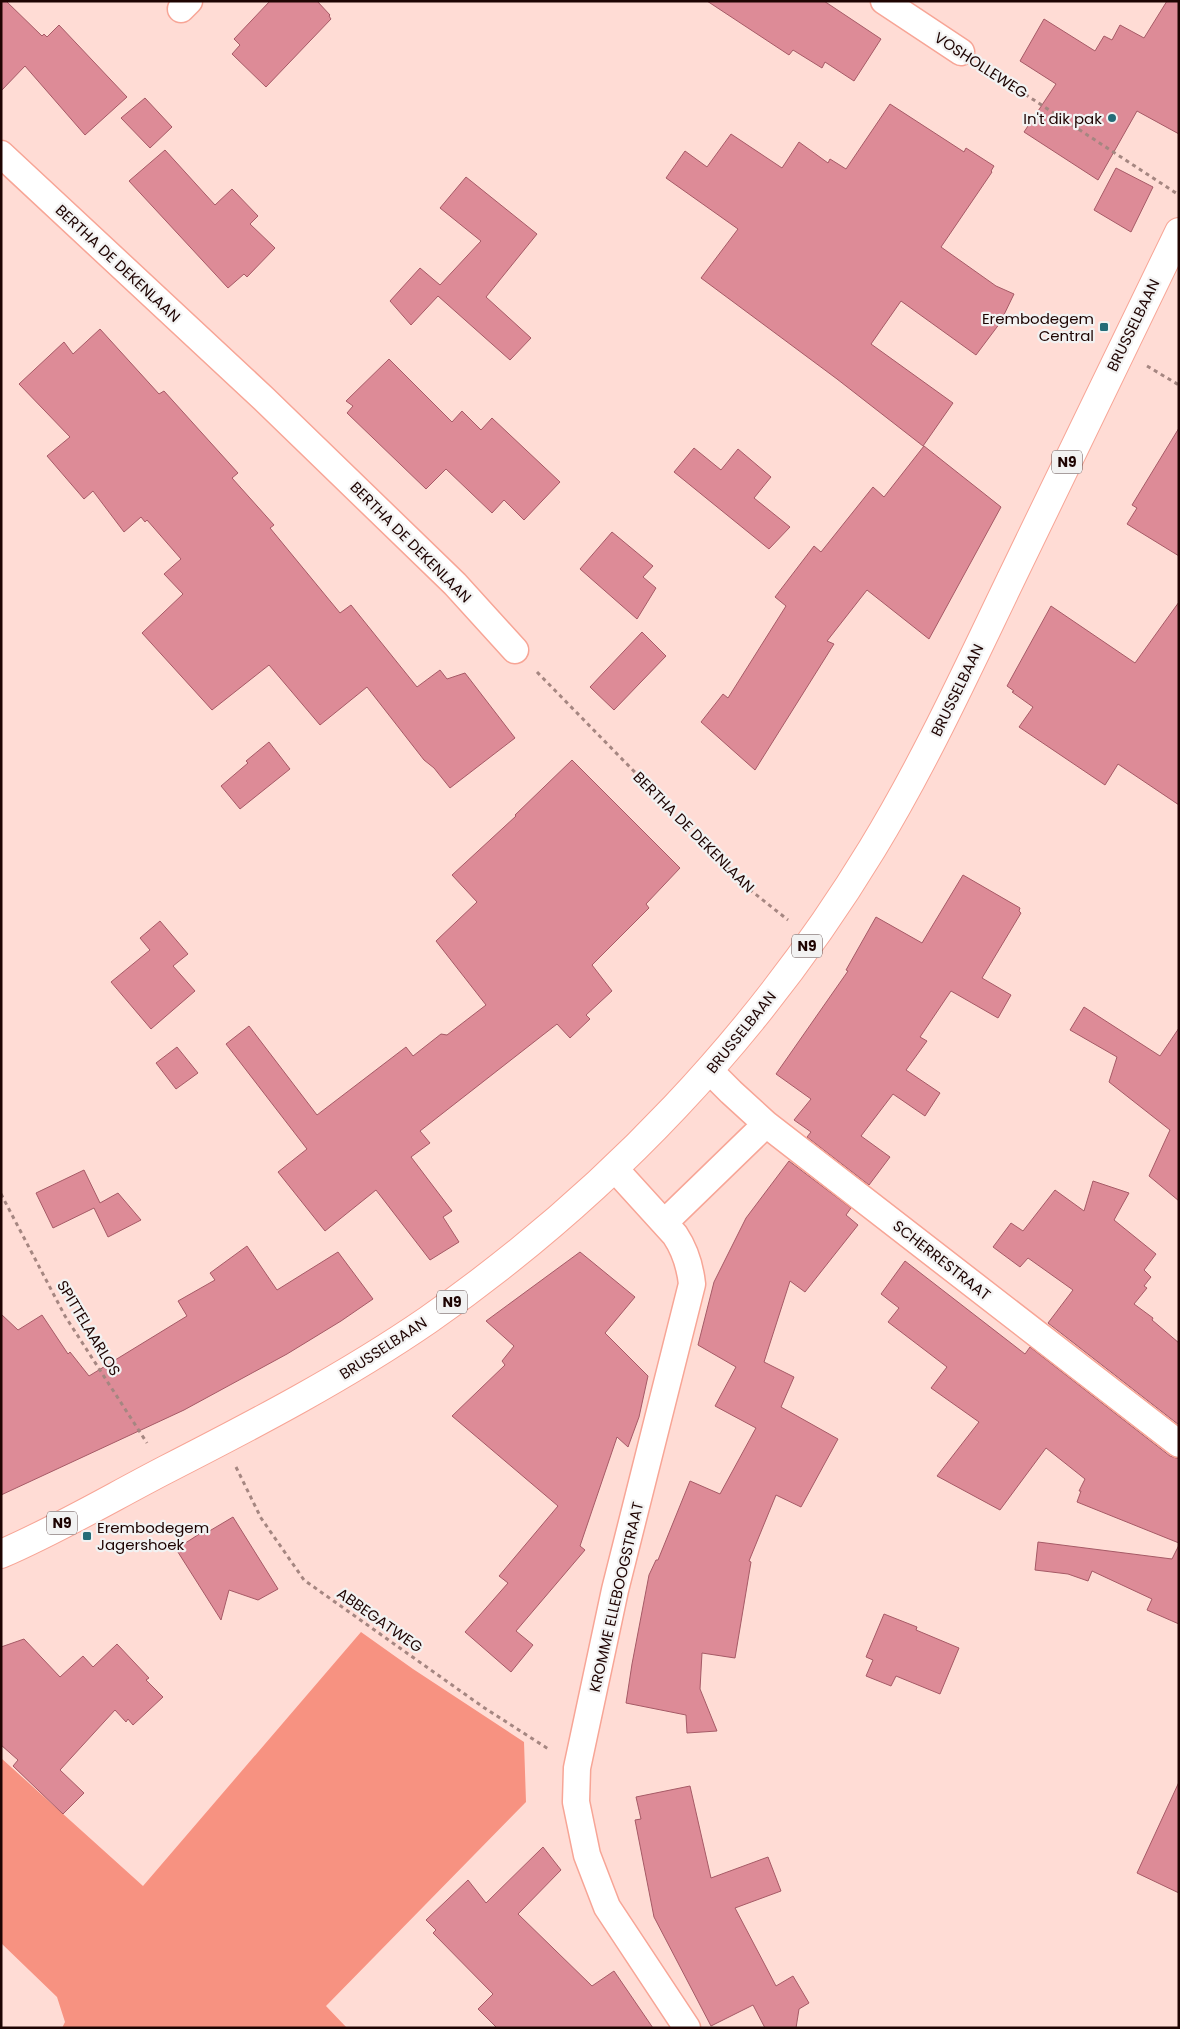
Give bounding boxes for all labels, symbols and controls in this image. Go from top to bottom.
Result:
street label: VOSHOLLEWEG [930,27,1032,103]
place label: In't dik pak [1023,108,1102,129]
marker: In't dik pak [1106,112,1118,124]
street label: BERTHA DE DEKENLAAN [51,199,185,327]
street label: BRUSSELBAAN [1102,275,1164,375]
place label: Erembodegem Central [982,308,1094,346]
marker: Erembodegem Central [1098,321,1110,333]
road number: N9 [1052,451,1082,474]
street label: BERTHA DE DEKENLAAN [346,477,476,607]
street label: BRUSSELBAAN [926,640,988,740]
street label: BERTHA DE DEKENLAAN [629,767,759,897]
road number: N9 [792,934,822,958]
street label: BRUSSELBAAN [701,986,781,1078]
street label: SCHERRESTRAAT [889,1215,995,1305]
street label: SPITTELAARLOS [52,1276,126,1380]
road number: N9 [437,1290,467,1314]
street label: BRUSSELBAAN [335,1312,431,1384]
street label: KROMME ELLEBOOGSTRAAT [584,1500,648,1694]
road number: N9 [47,1512,77,1535]
place label: Erembodegem Jagershoek [97,1517,209,1555]
marker: Erembodegem Jagershoek [81,1530,93,1542]
street label: ABBEGATWEG [333,1583,427,1657]

